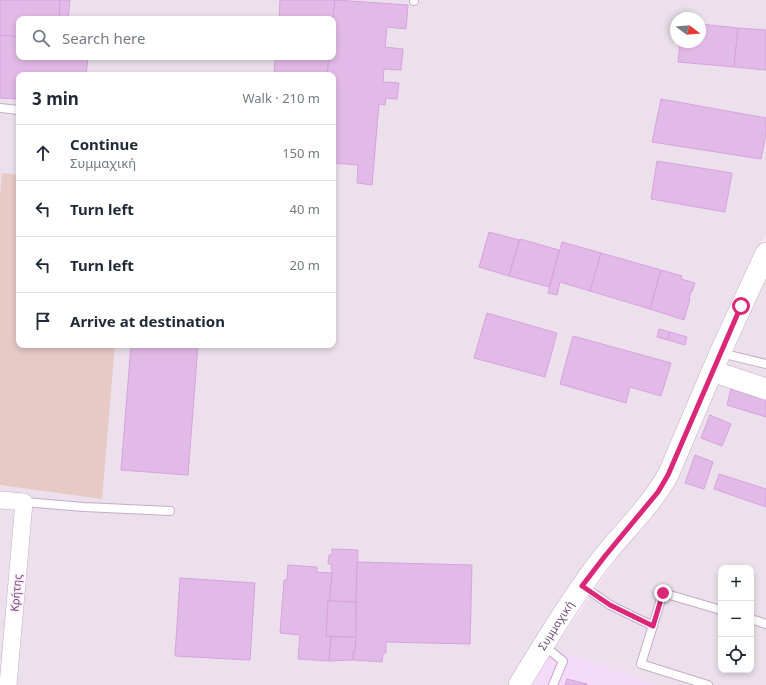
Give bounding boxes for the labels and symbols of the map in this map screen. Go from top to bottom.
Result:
north arrow [670,12,706,48]
route start [732,297,750,315]
street label: Κρήτης [6,574,25,612]
route end [654,584,672,602]
street label: Συμμαχική [534,598,577,653]

